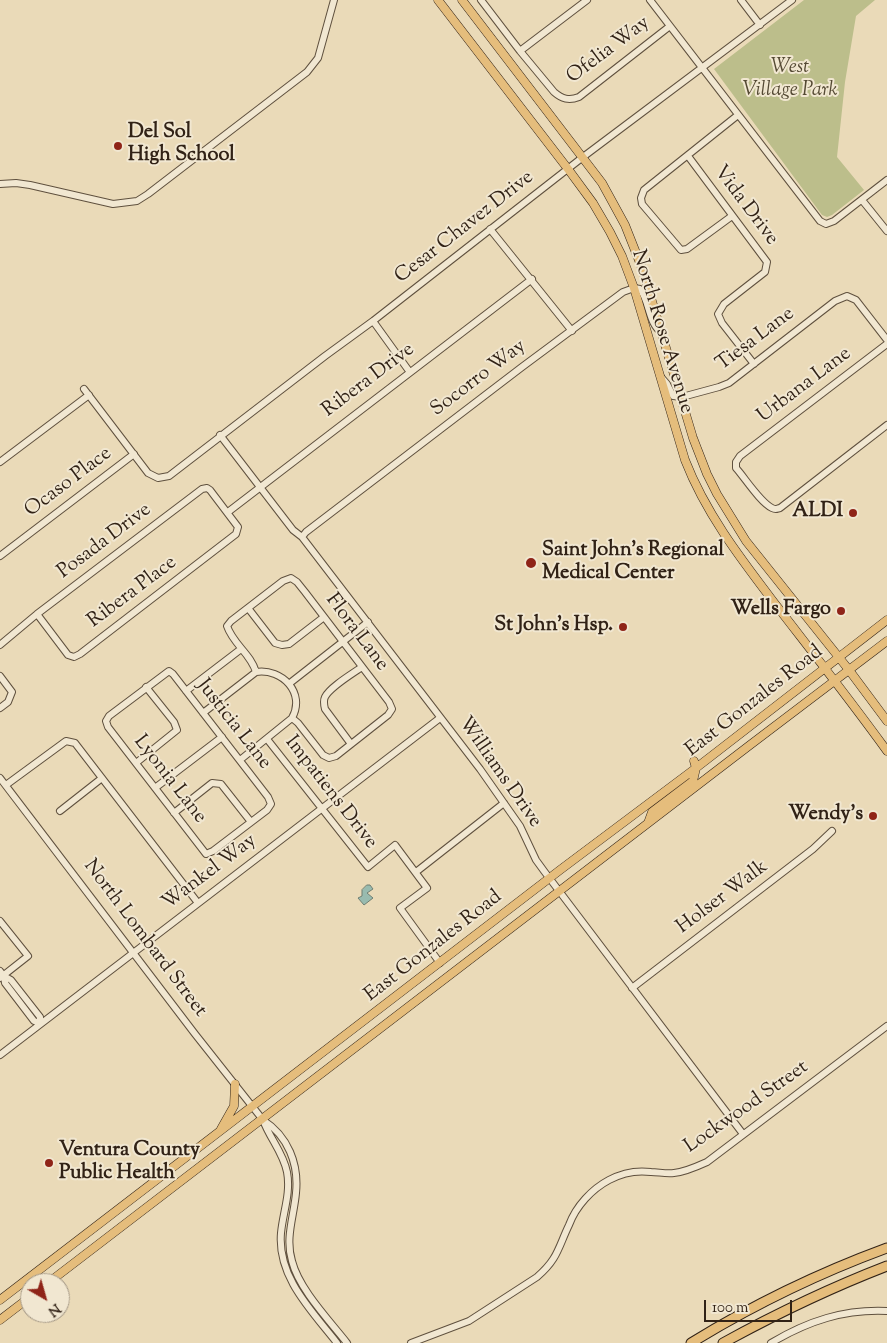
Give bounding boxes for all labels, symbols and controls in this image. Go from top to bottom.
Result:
street label: Ofelia Way [563,12,655,90]
park label: West Village Park [743,57,837,104]
place label: Del Sol High School [128,122,235,169]
marker: Del Sol High School [112,140,124,152]
street label: Vida Drive [707,161,783,251]
street label: Cesar Chavez Drive [391,166,539,290]
street label: North Rose Avenue [625,247,697,417]
street label: Tiesa Lane [712,303,800,377]
street label: Socorro Way [427,335,531,423]
street label: Ribera Drive [318,339,420,423]
street label: Urbana Lane [753,343,857,429]
street label: Ocaso Place [21,443,117,523]
street label: Posada Drive [53,499,157,585]
place label: ALDI [792,501,843,525]
marker: ALDI [847,507,859,519]
place label: Saint John's Regional Medical Center [542,540,724,587]
street label: Ribera Place [84,552,182,634]
marker: Saint John's Regional Medical Center [524,556,538,570]
street label: Flora Lane [319,590,393,676]
place label: Wells Fargo [730,599,831,623]
marker: Wells Fargo [835,605,847,617]
place label: St John's Hsp. [494,615,613,639]
marker: St John's Hsp. [617,621,629,633]
street label: East Gonzales Road [681,641,829,763]
street label: Justicia Lane [190,675,276,775]
street label: Williams Drive [452,713,546,833]
street label: Lyonia Lane [127,731,211,829]
street label: Impatiens Drive [278,732,382,854]
place label: Wendy's [788,804,863,828]
marker: Wendy's [867,810,879,822]
street label: Wankel Way [158,830,262,916]
street label: North Lombard Street [77,856,211,1022]
street label: Holser Walk [673,856,773,940]
street label: East Gonzales Road [360,886,508,1008]
street label: Lockwood Street [680,1056,814,1160]
place label: Ventura County Public Health [59,1140,200,1187]
marker: Ventura County Public Health [43,1157,55,1169]
north arrow [20,1273,70,1323]
scale bar [707,1290,794,1322]
text: N [43,1298,64,1320]
text: 100 m [712,1298,748,1319]

